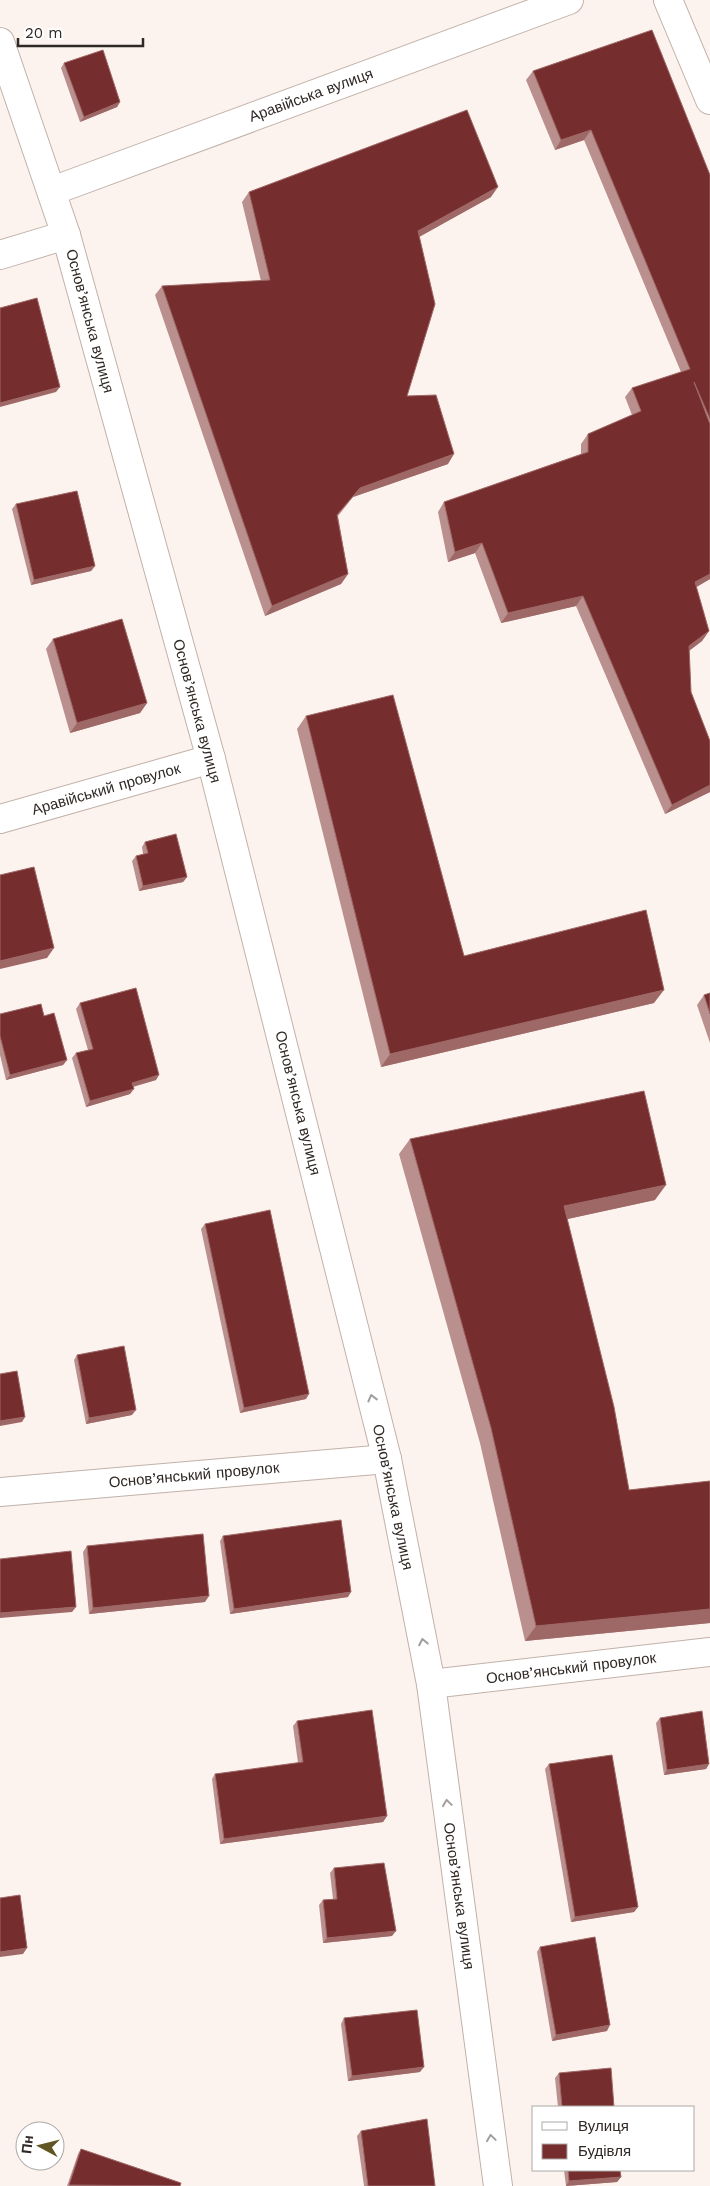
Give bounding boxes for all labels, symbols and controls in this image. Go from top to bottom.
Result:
scale bar [18,15,142,47]
text: 20 m [25,24,63,42]
street label: Аравійська вулиця [247,64,375,126]
street label: Основ’янська вулиця [62,247,118,395]
street label: Основ’янська вулиця [169,637,225,785]
street label: Аравійський провулок [30,759,183,819]
street label: Основ’янська вулиця [271,1029,325,1177]
one-way arrow [367,1393,378,1402]
street label: Основ’янська вулиця [369,1423,417,1571]
street label: Основ’янський провулок [108,1459,280,1491]
one-way arrow [418,1638,429,1647]
street label: Основ’янський провулок [485,1649,657,1687]
one-way arrow [442,1799,453,1807]
street label: Основ’янська вулиця [440,1821,478,1971]
legend [532,2106,695,2171]
text: Вулиця [578,2117,629,2135]
north arrow [15,2121,65,2171]
one-way arrow [487,2133,497,2142]
text: Пн [18,2134,36,2155]
text: Будівля [578,2142,631,2160]

